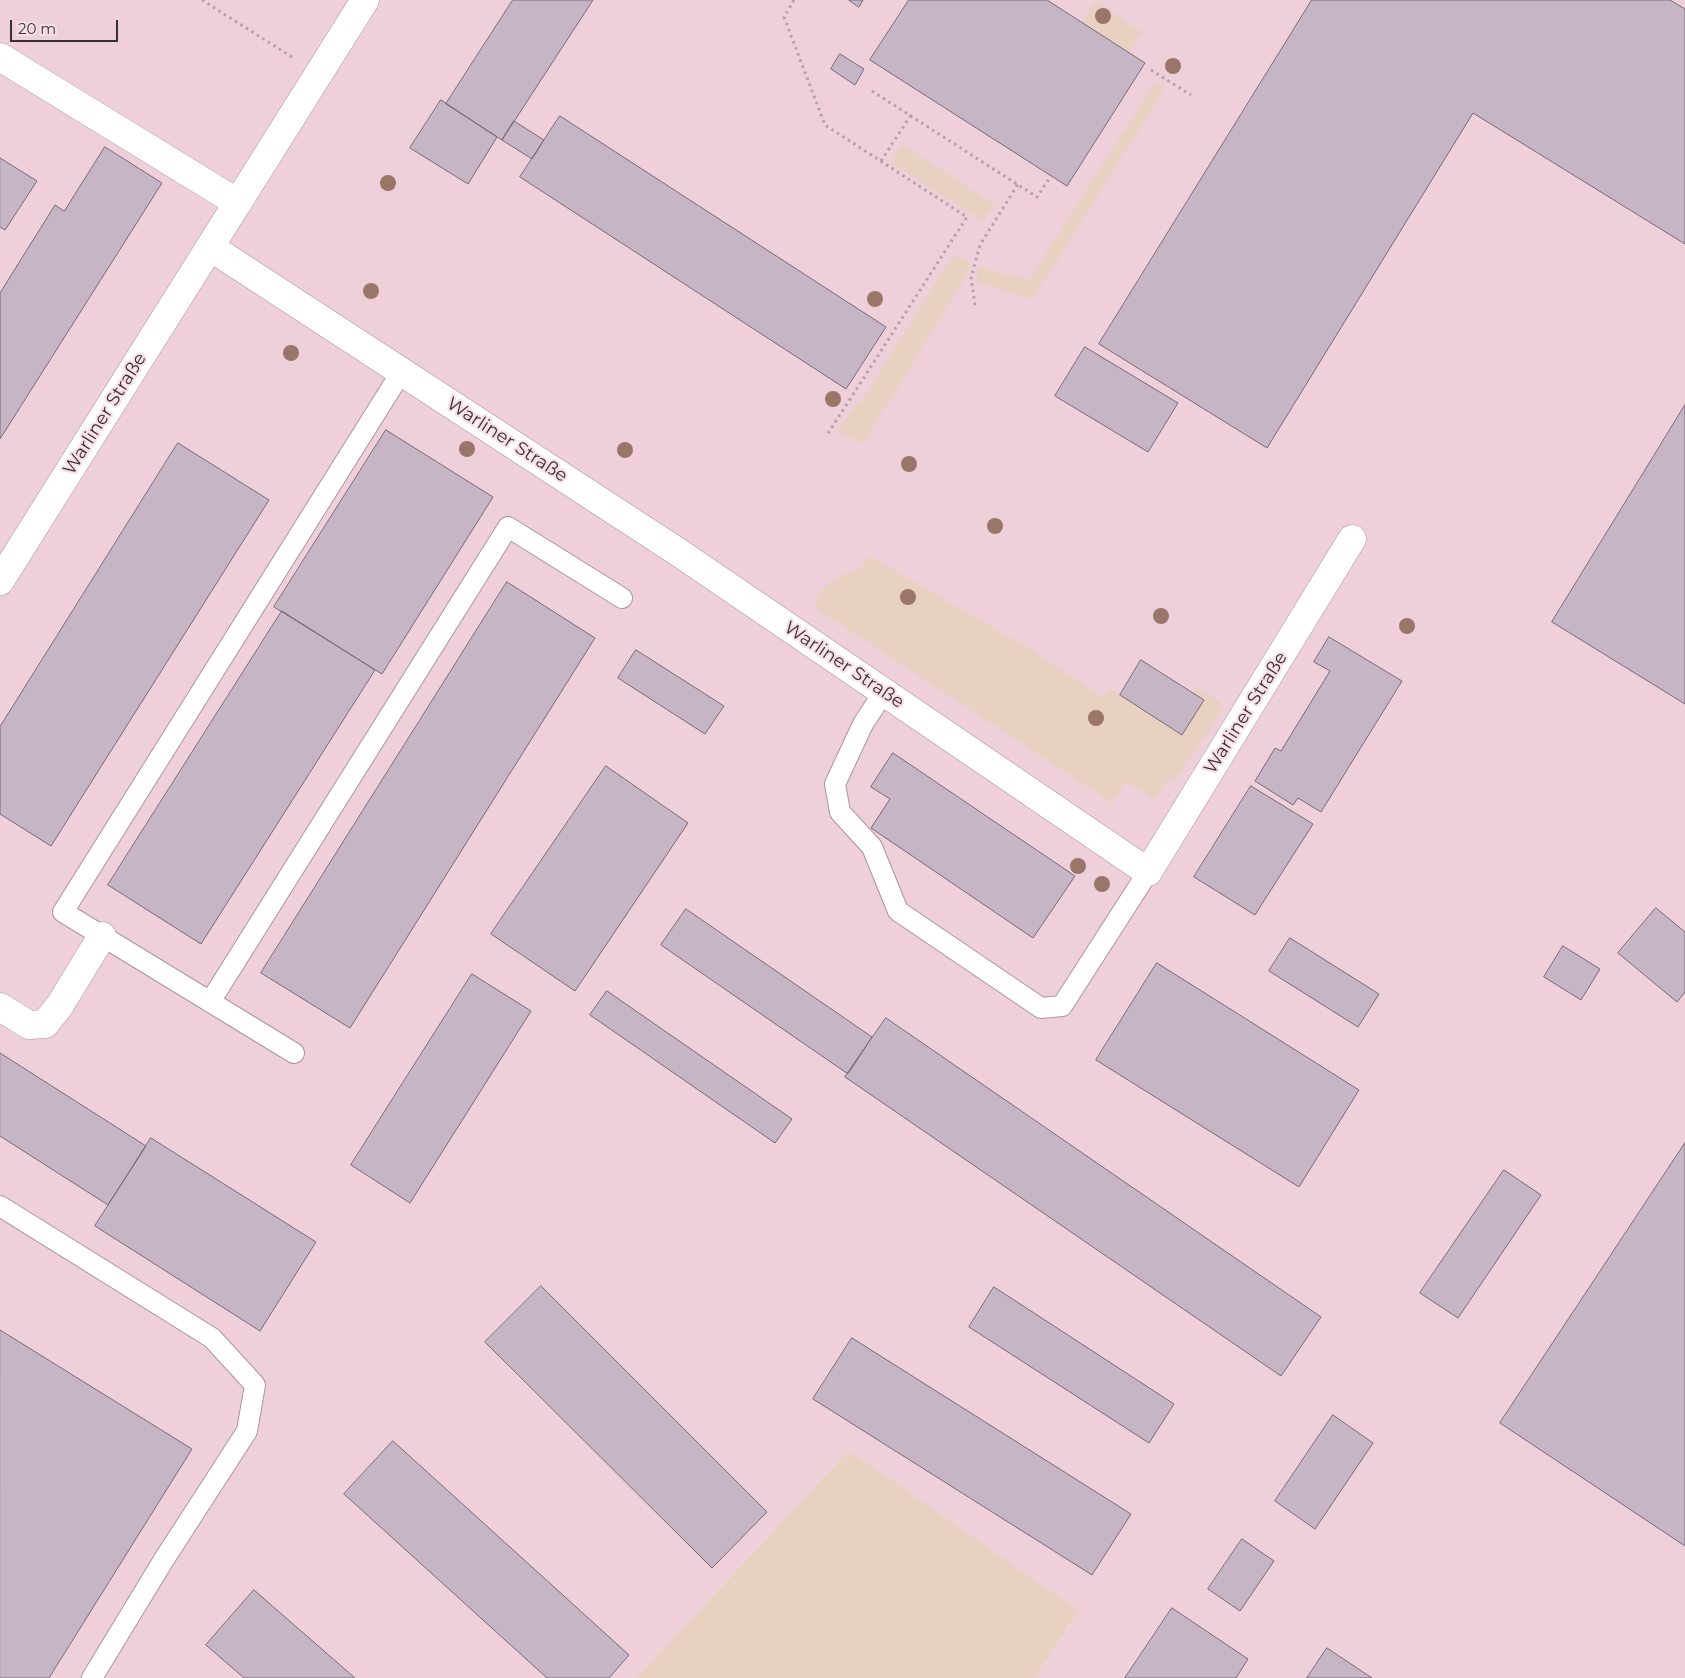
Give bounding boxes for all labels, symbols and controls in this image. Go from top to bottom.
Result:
scale bar [12,10,120,42]
text: 20 m [18,19,56,38]
street label: Warliner Straße [59,349,151,479]
street label: Warliner Straße [443,393,571,487]
street label: Warliner Straße [780,617,908,713]
street label: Warliner Straße [1200,648,1292,778]

